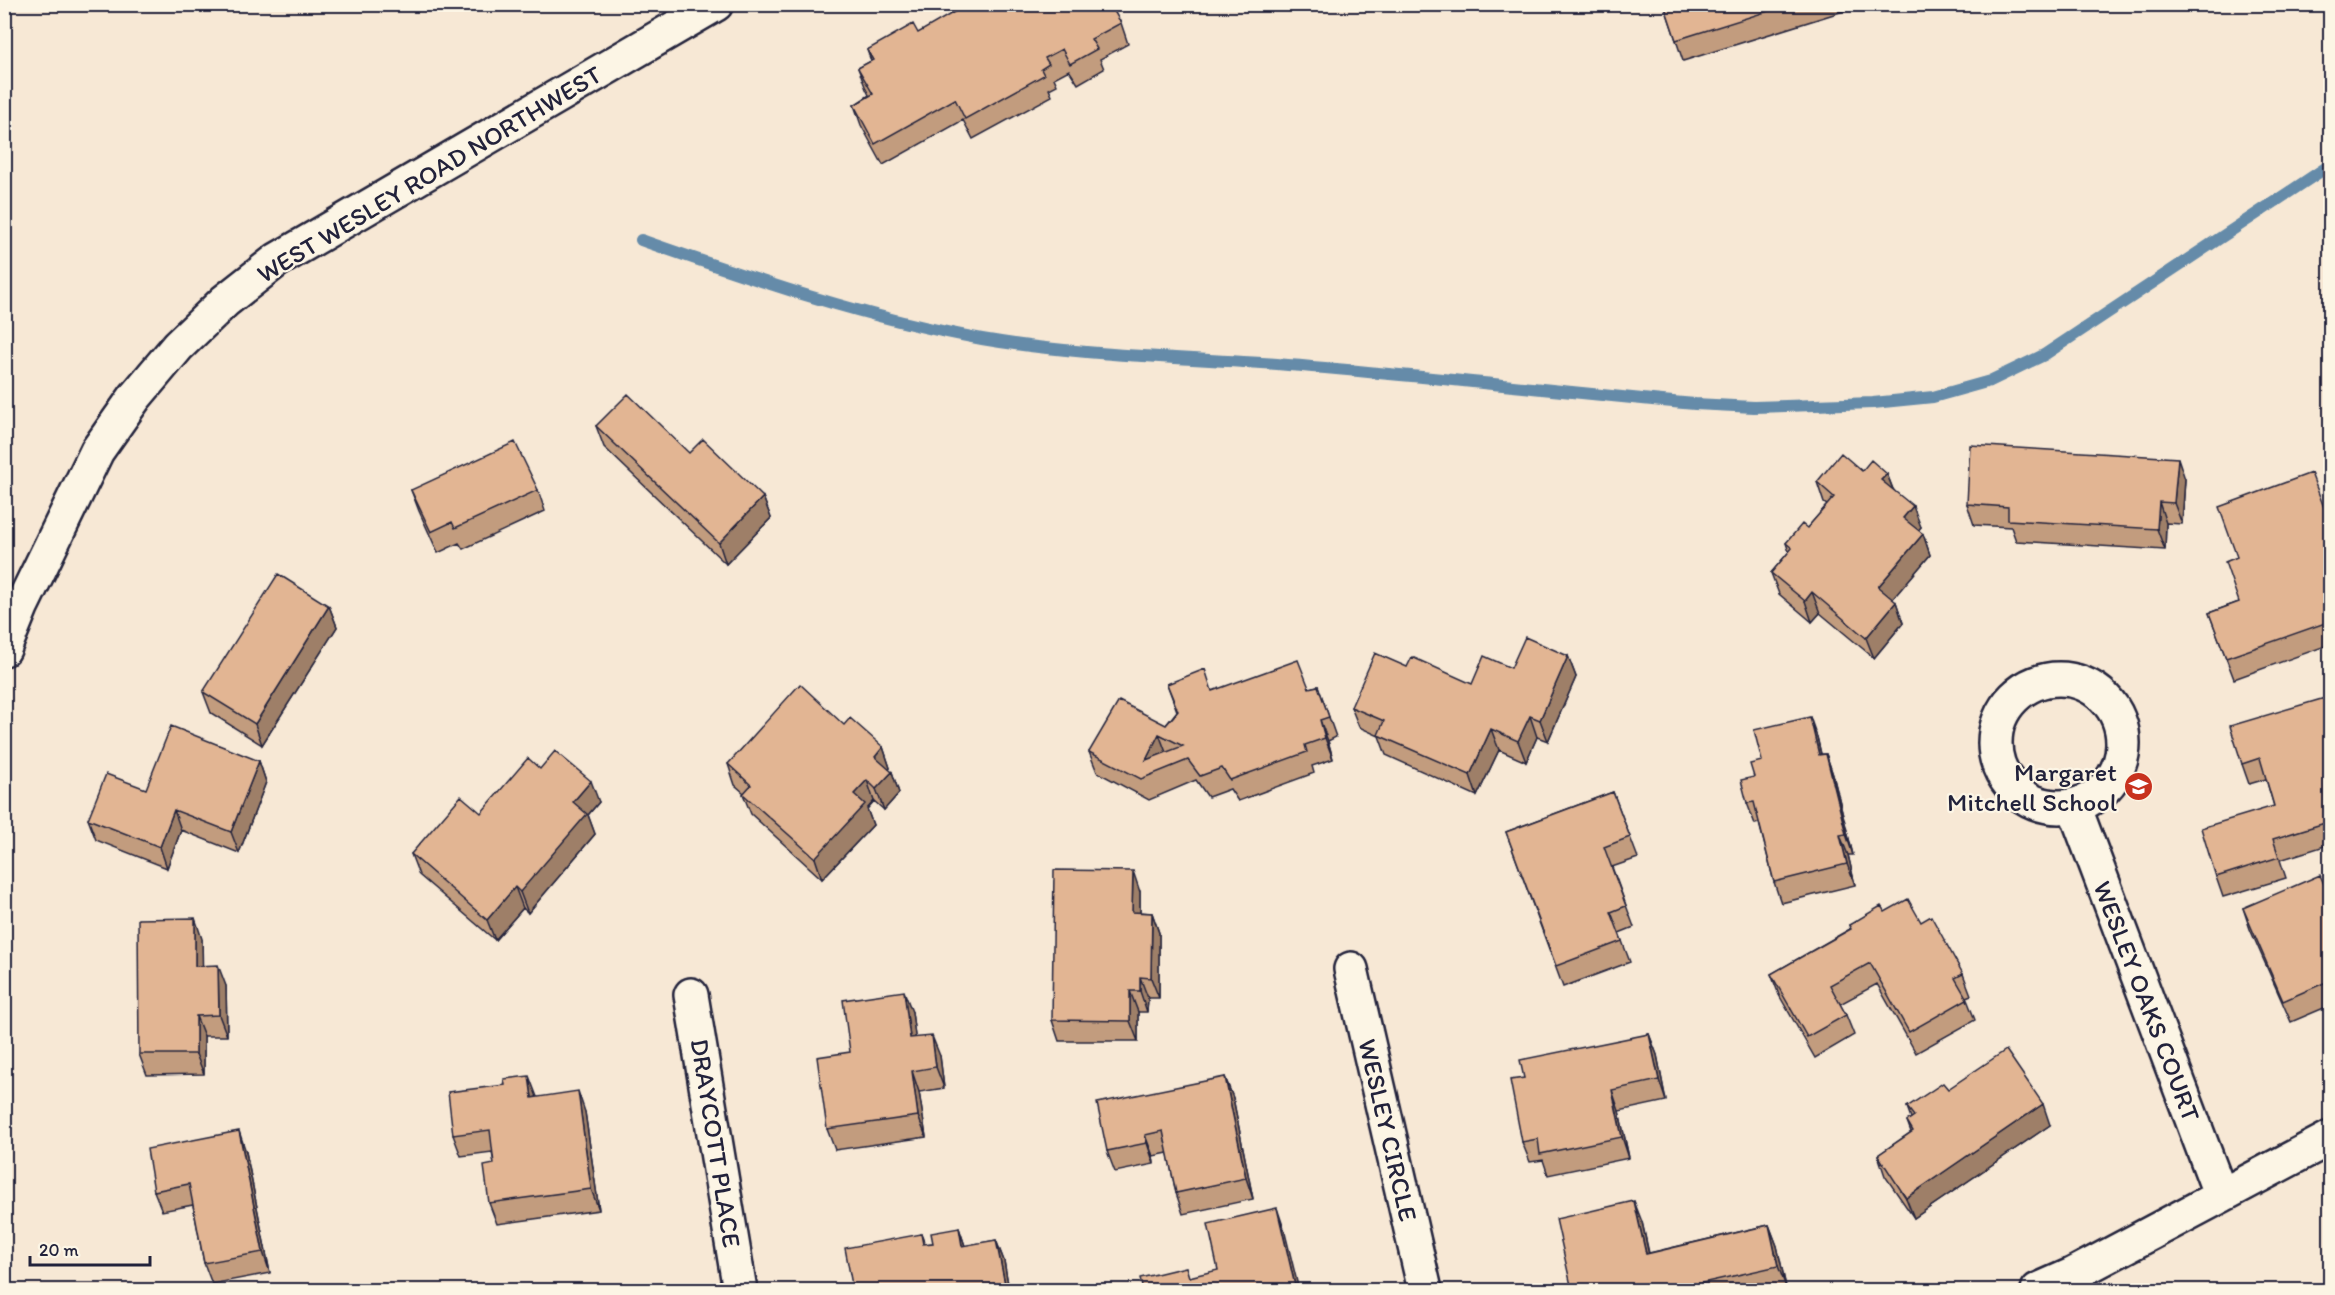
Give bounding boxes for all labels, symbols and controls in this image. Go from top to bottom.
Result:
street label: WEST WESLEY ROAD NORTHWEST [251,58,608,290]
place label: Margaret Mitchell School [1947,756,2117,818]
school or university icon: Margaret Mitchell School [2122,771,2154,803]
street label: WESLEY OAKS COURT [2086,876,2208,1126]
street label: DRAYCOTT PLACE [684,1036,748,1250]
street label: WESLEY CIRCLE [1351,1036,1425,1224]
scale bar [30,1229,150,1267]
text: 20 m [39,1239,79,1261]

